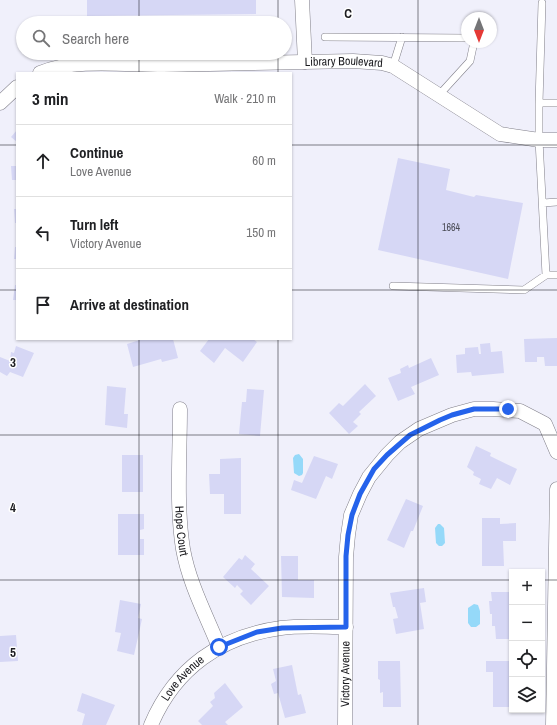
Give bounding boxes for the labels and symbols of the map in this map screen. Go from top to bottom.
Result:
text: C [344,5,352,22]
north arrow [461,12,497,48]
street label: Library Boulevard [305,53,383,71]
house number: 1664 [442,221,461,234]
text: 3 [10,354,16,371]
route end [499,400,517,418]
text: 4 [10,499,16,516]
street label: Hope Court [171,506,192,558]
route start [210,638,228,656]
street label: Victory Avenue [337,641,353,707]
text: 5 [10,644,16,661]
street label: Love Avenue [157,652,207,704]

